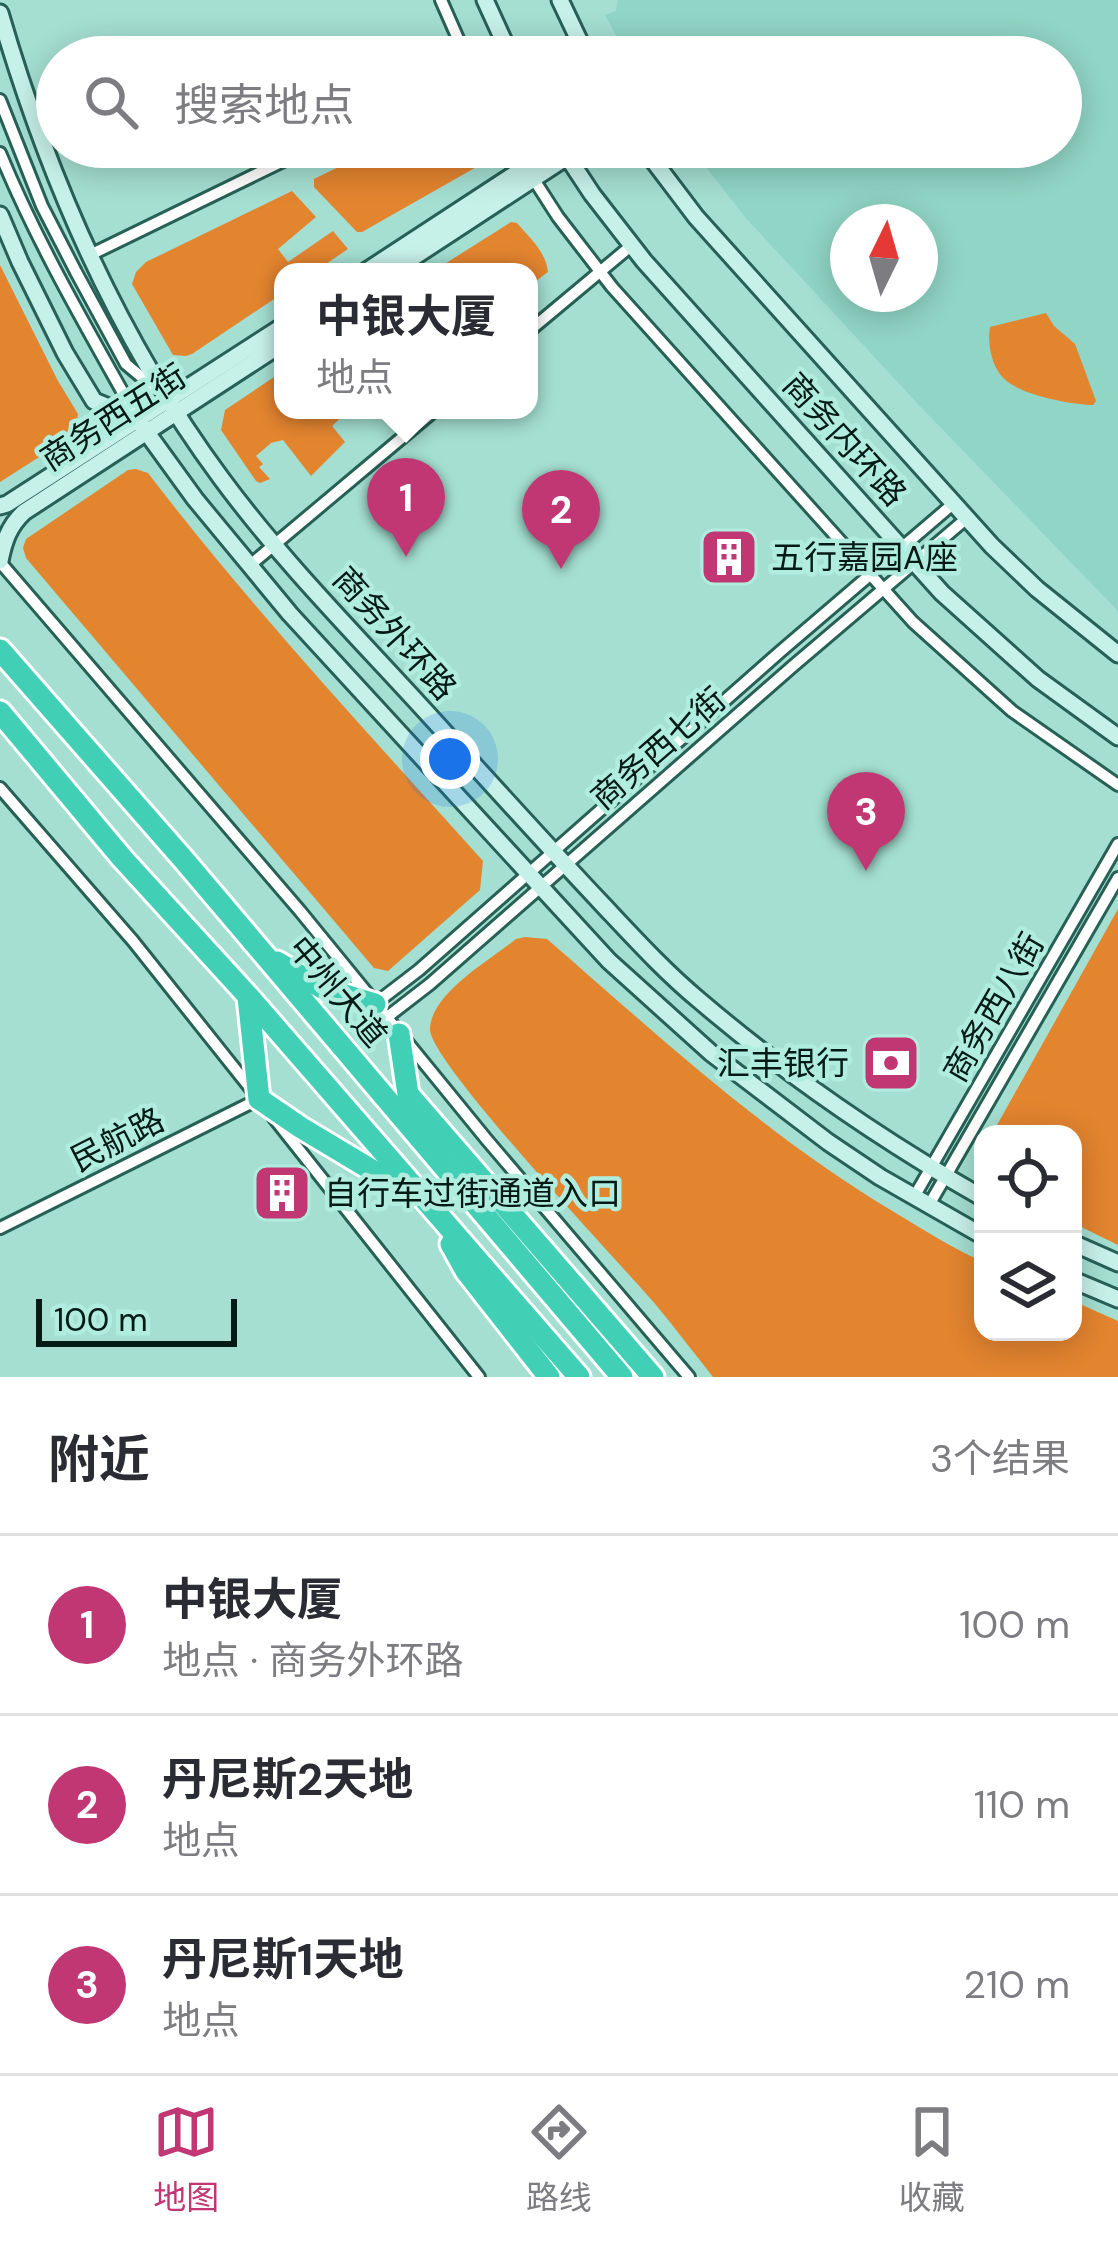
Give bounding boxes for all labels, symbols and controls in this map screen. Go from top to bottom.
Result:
search box [36,36,1082,168]
icon: search [78,69,144,135]
text: 搜索地点 [174,76,354,135]
north arrow [830,204,938,312]
popup [274,263,538,419]
text: 中银大厦 [316,287,496,346]
text: 地点 [316,352,394,403]
street label: 商务西五街 [32,354,194,480]
street label: 商务内环路 [773,364,916,515]
pin: 1 [367,458,445,557]
pin: 2 [522,470,600,569]
building icon: 五行嘉园A座 [698,526,760,588]
place label: 五行嘉园A座 [771,536,958,579]
street label: 商务外环路 [323,558,466,709]
street label: 商务西七街 [582,678,735,819]
your location [420,729,480,789]
pin: 3 [827,772,905,871]
street label: 商务西八街 [934,925,1053,1089]
street label: 中州大道 [279,927,397,1056]
bank icon: 汇丰银行 [860,1032,922,1094]
place label: 汇丰银行 [717,1042,849,1085]
street label: 民航路 [63,1098,171,1181]
map controls [974,1125,1082,1341]
button: locate [974,1125,1082,1233]
building icon: 自行车过街通道入口 [251,1162,313,1224]
place label: 自行车过街通道入口 [324,1172,621,1215]
button: layers [974,1233,1082,1341]
scale bar [36,1293,237,1346]
text: 100 m [54,1298,148,1341]
text: 附近 [48,1426,150,1493]
text: 3个结果 [930,1433,1070,1484]
text: 中银大厦 [162,1570,342,1629]
text: 1 [80,1599,94,1650]
text: 100 m [959,1599,1070,1650]
text: 地点 · 商务外环路 [162,1635,463,1686]
text: 丹尼斯2天地 [162,1750,413,1809]
text: 2 [76,1779,98,1830]
text: 110 m [974,1779,1070,1830]
text: 地点 [162,1815,240,1866]
text: 丹尼斯1天地 [162,1930,403,1989]
text: 3 [75,1959,99,2010]
text: 210 m [964,1959,1070,2010]
text: 地点 [162,1995,240,2046]
tab: 地图 [153,2099,219,2219]
tab: 路线 [526,2099,592,2219]
tab: 收藏 [899,2099,965,2219]

